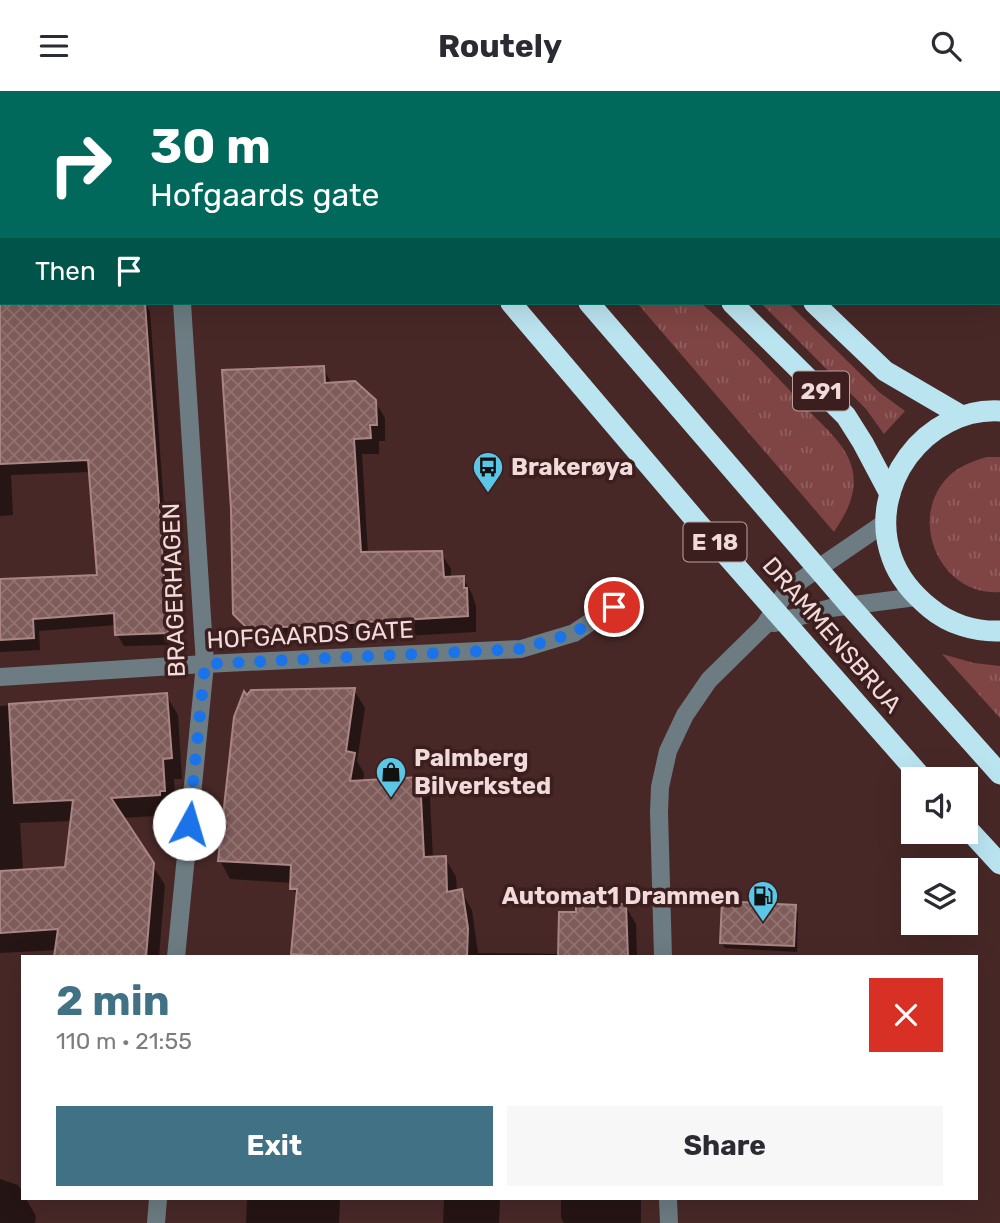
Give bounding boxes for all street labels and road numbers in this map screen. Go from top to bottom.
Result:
road number: 291 [793,371,849,411]
street label: BRAGERHAGEN [157,502,191,678]
road number: E 18 [684,523,746,562]
street label: DRAMMENSBRUA [757,551,907,719]
street label: HOFGAARDS GATE [206,616,414,654]

